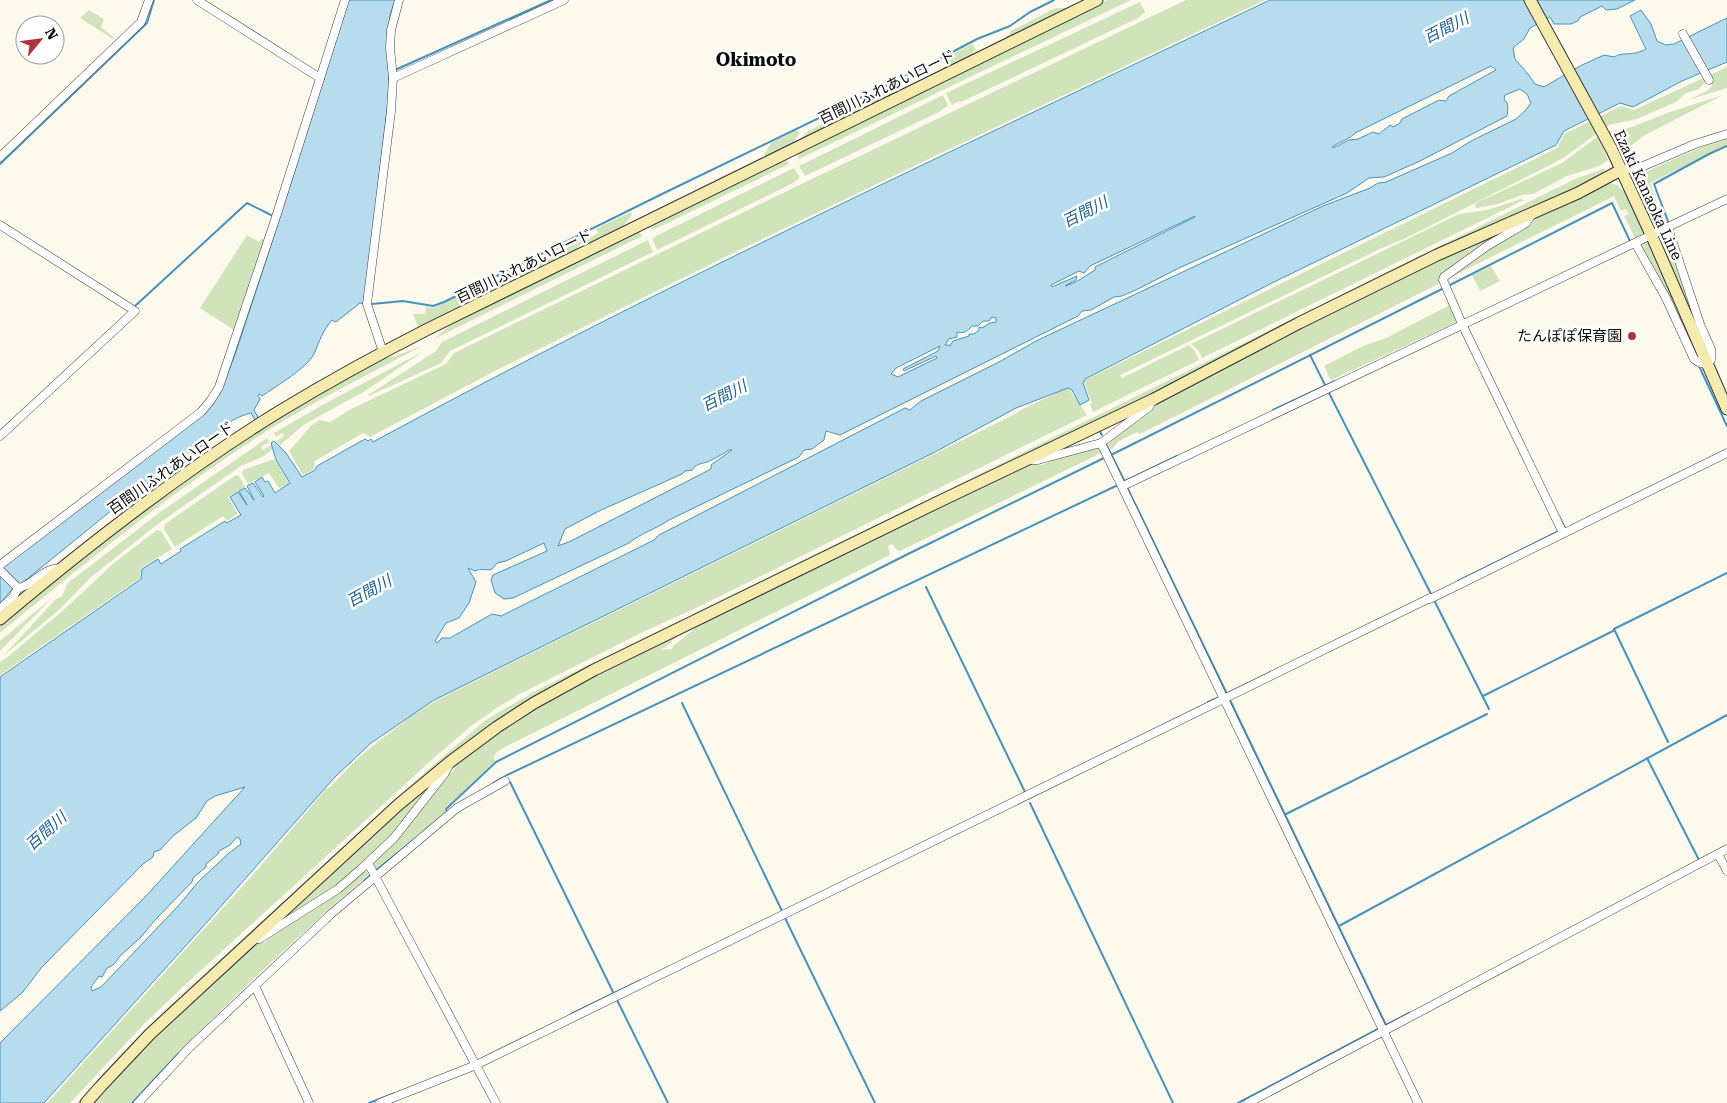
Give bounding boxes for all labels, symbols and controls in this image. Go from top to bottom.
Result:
water label: 百間川 [1420,8,1473,47]
north arrow [15,15,65,65]
text: N [42,25,61,42]
street label: 百間川ふれあいロード [816,46,958,128]
district label: Okimoto [716,49,797,70]
street label: Ezaki Kanaoka Line [1610,127,1686,263]
water label: 百間川 [1059,192,1112,231]
street label: 百間川ふれあいロード [453,225,595,307]
place label: たんぽぽ保育園 [1517,327,1622,345]
marker: たんぽぽ保育園 [1626,330,1638,342]
water label: 百間川 [698,376,751,415]
street label: 百間川ふれあいロード [104,418,238,518]
water label: 百間川 [343,570,396,611]
water label: 百間川 [22,807,72,854]

